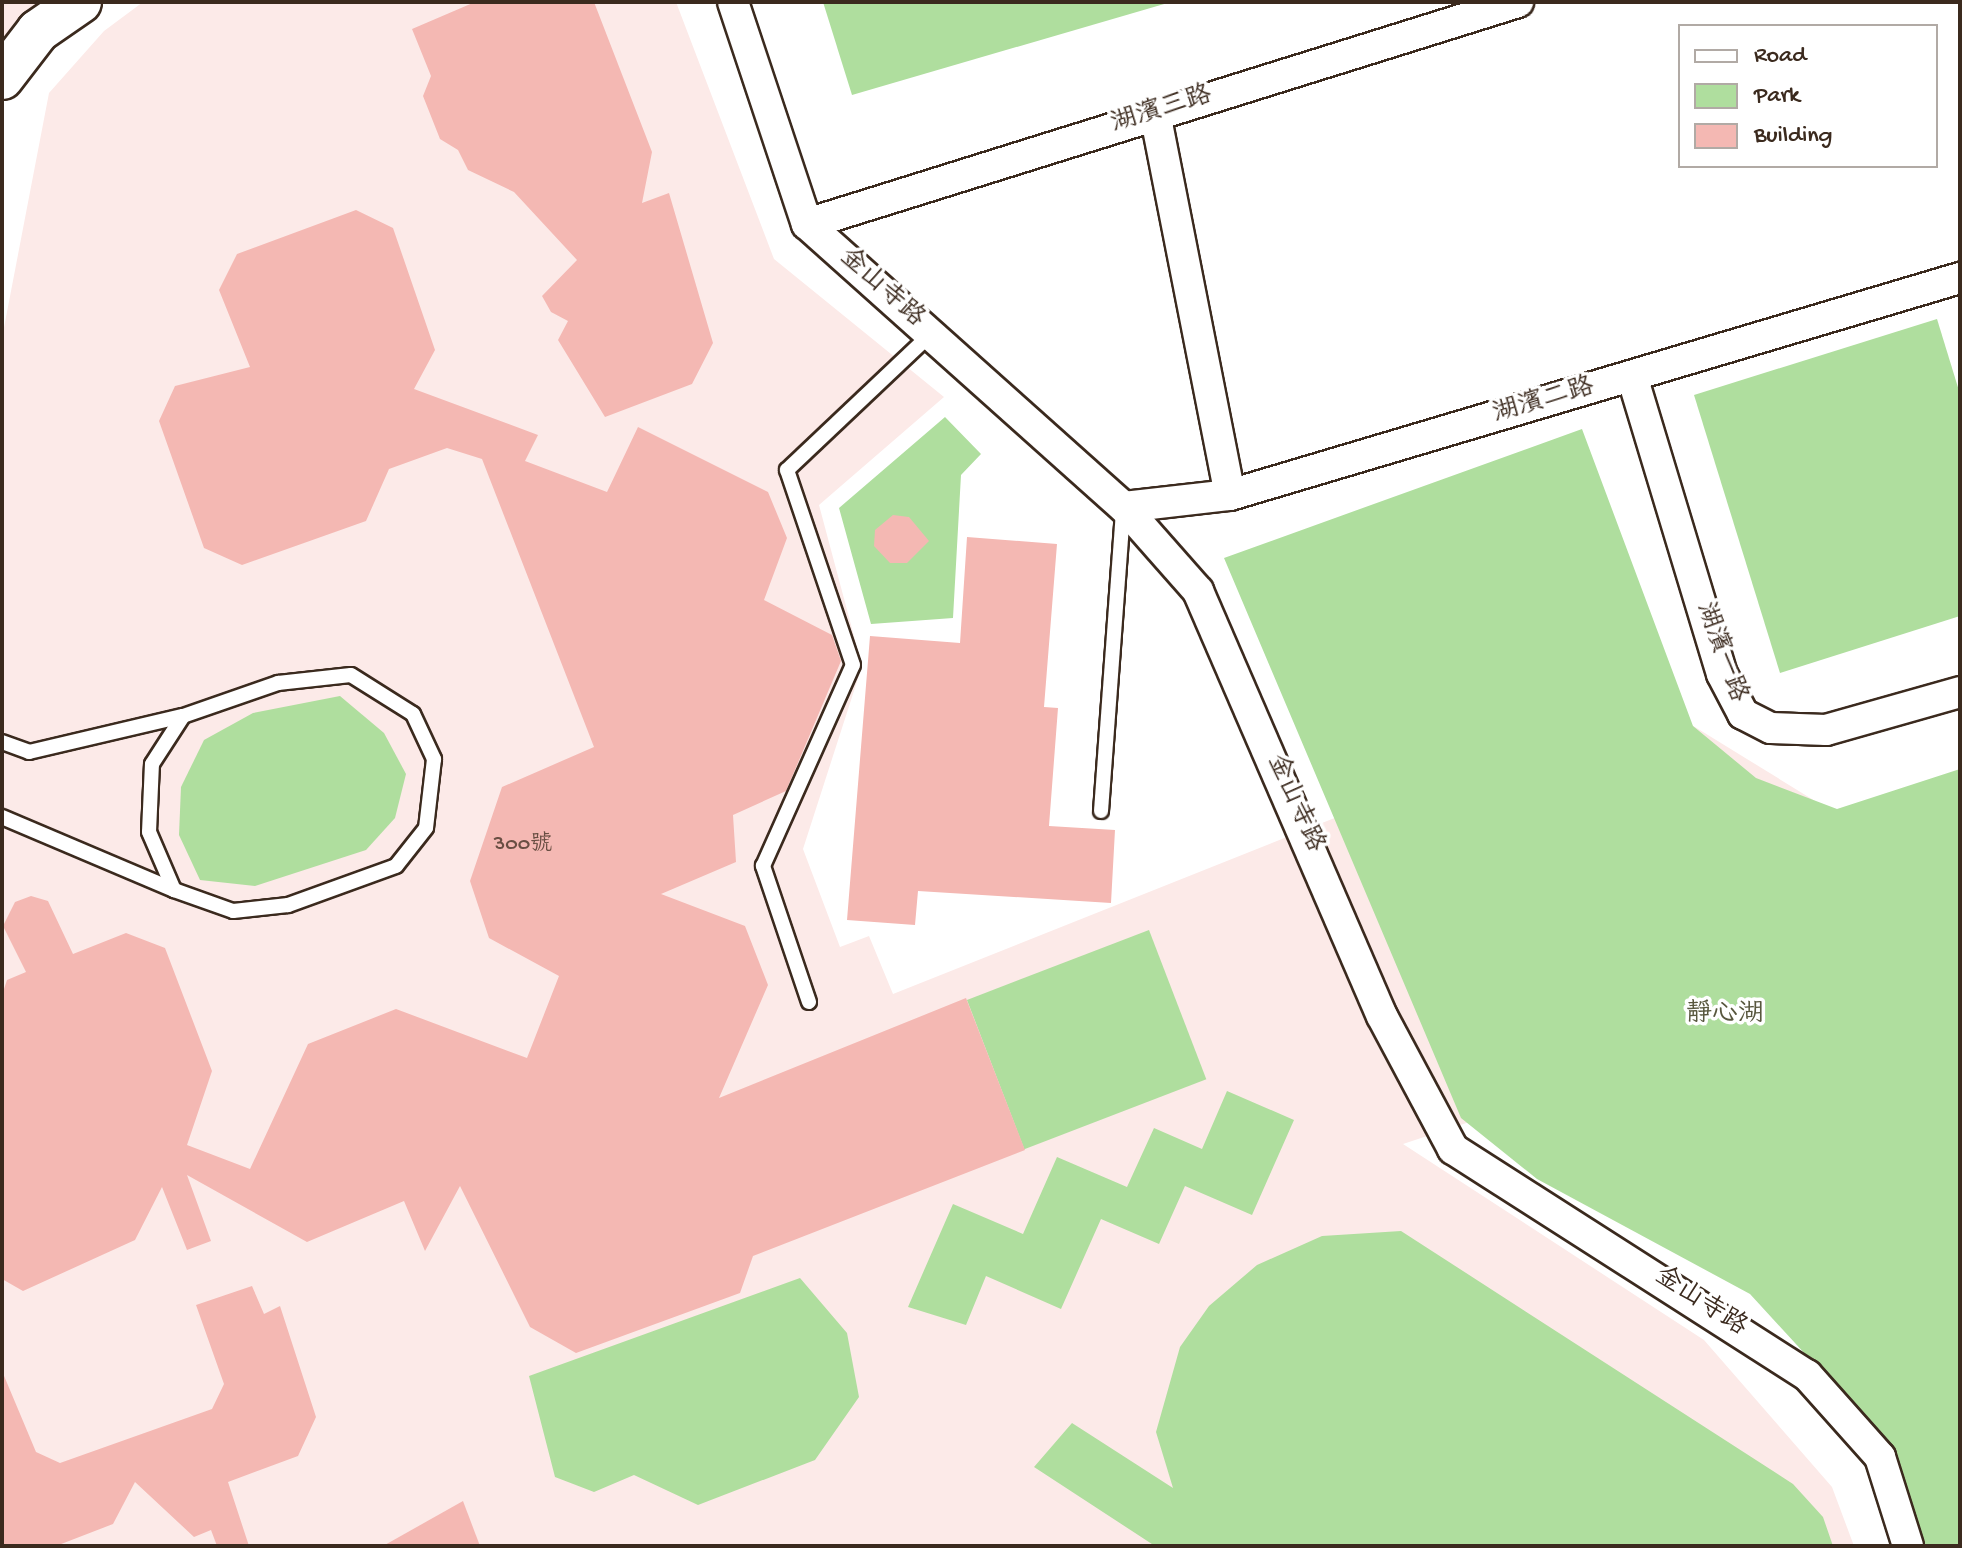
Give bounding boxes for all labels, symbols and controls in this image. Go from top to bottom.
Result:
legend [1678,24,1938,168]
text: Road [1754,42,1806,71]
street label: 湖濱三路 [1108,81,1216,141]
text: Park [1754,82,1800,111]
text: Building [1754,122,1832,151]
street label: 金山寺路 [832,243,930,335]
street label: 湖濱二路 [1490,373,1598,431]
street label: 湖濱一路 [1688,599,1752,707]
street label: 金山寺路 [1259,750,1329,858]
house number: 300號 [494,833,552,859]
park label: 靜心湖 [1686,1000,1764,1032]
street label: 金山寺路 [1648,1262,1752,1344]

